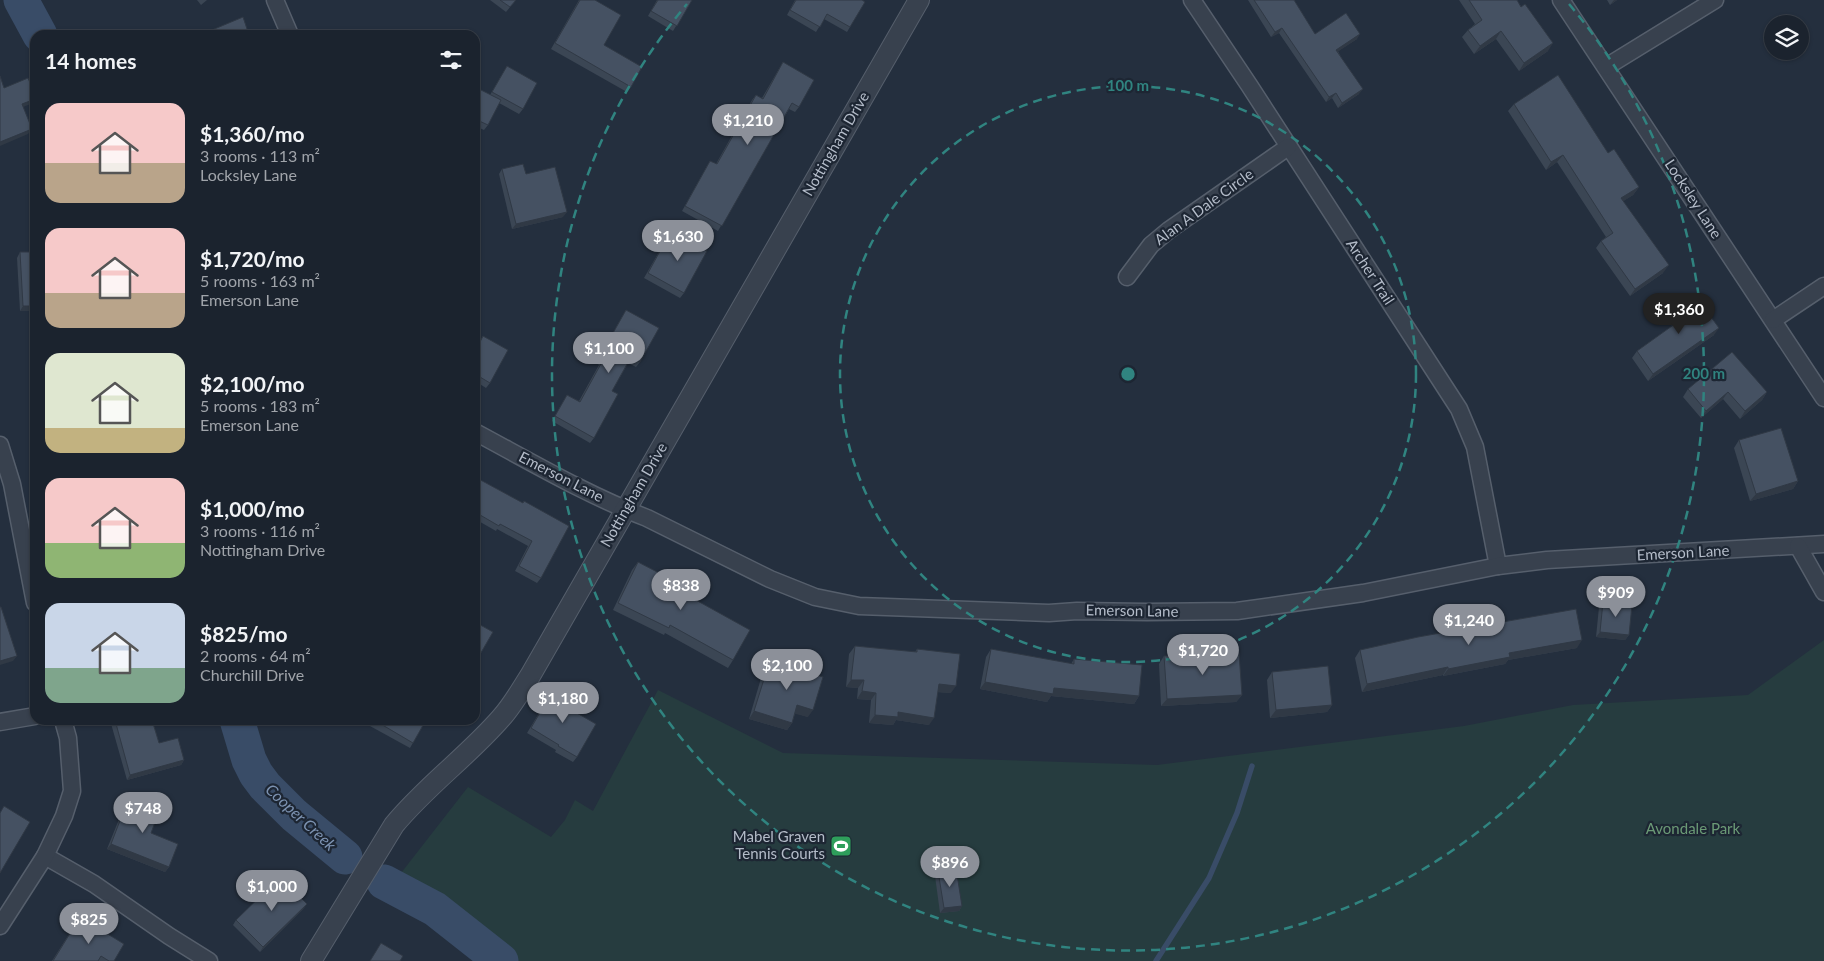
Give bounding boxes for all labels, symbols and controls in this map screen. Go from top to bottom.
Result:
map controls [1764,15,1809,60]
button: layers [1764,15,1809,60]
icon: filters [437,46,465,74]
text: 14 homes [45,48,136,73]
text: 100 m [1107,76,1149,94]
street label: Nottingham Drive [798,88,872,199]
pin: $1,210 [707,104,789,146]
text: $1,210 [723,110,773,129]
text: $1,360/mo [200,121,305,146]
icon: home [85,123,145,183]
text: 3 rooms · 113 m² [200,146,320,165]
street label: Locksley Lane [1662,155,1726,242]
street label: Alan A Dale Circle [1151,164,1256,248]
text: Locksley Lane [200,165,297,184]
pin: $1,630 [637,220,719,262]
text: $1,630 [653,226,703,245]
street label: Archer Trail [1343,235,1399,308]
text: $1,720/mo [200,246,305,271]
icon: home [85,248,145,308]
text: 5 rooms · 163 m² [200,271,320,290]
text: Emerson Lane [200,290,299,309]
pin: $1,360 [1638,292,1720,335]
text: $1,360 [1654,299,1704,318]
pin: $1,100 [568,332,650,374]
text: $1,100 [584,338,634,357]
text: 200 m [1683,364,1725,382]
centre of rings [1119,365,1137,383]
text: $2,100/mo [200,371,305,396]
icon: home [85,373,145,433]
text: 5 rooms · 183 m² [200,396,320,415]
text: Emerson Lane [200,415,299,434]
street label: Nottingham Drive [596,439,670,550]
street label: Emerson Lane [516,447,607,505]
text: $1,000/mo [200,496,305,521]
icon: home [85,498,145,558]
text: 3 rooms · 116 m² [200,521,320,540]
text: Nottingham Drive [200,540,325,559]
street label: Emerson Lane [1636,541,1730,563]
pin: $838 [651,568,711,611]
text: $838 [662,575,700,594]
pin: $909 [1586,576,1646,618]
text: $909 [1597,582,1635,601]
street label: Emerson Lane [1085,600,1179,620]
pin: $1,240 [1428,604,1510,646]
text: $1,240 [1444,610,1494,629]
text: $825/mo [200,621,288,646]
icon: home [85,623,145,683]
pin: $1,720 [1162,634,1244,676]
text: $1,720 [1178,640,1228,659]
text: 2 rooms · 64 m² [200,646,311,665]
pin: $2,100 [746,648,828,691]
text: $2,100 [762,655,812,674]
text: Churchill Drive [200,665,304,684]
pin: $1,180 [522,682,604,724]
text: $1,180 [538,688,588,707]
water label: Cooper Creek [262,779,341,854]
pin: $748 [113,792,173,834]
text: $748 [124,798,162,817]
park label: Avondale Park [1646,819,1741,837]
place label: Mabel Graven Tennis Courts [733,827,825,862]
sports icon: Mabel Graven Tennis Courts [829,834,853,858]
pin: $896 [920,846,980,888]
text: $896 [931,852,969,871]
pin: $1,000 [231,870,313,912]
text: $1,000 [247,876,297,895]
pin: $825 [59,902,119,945]
text: $825 [70,909,108,928]

